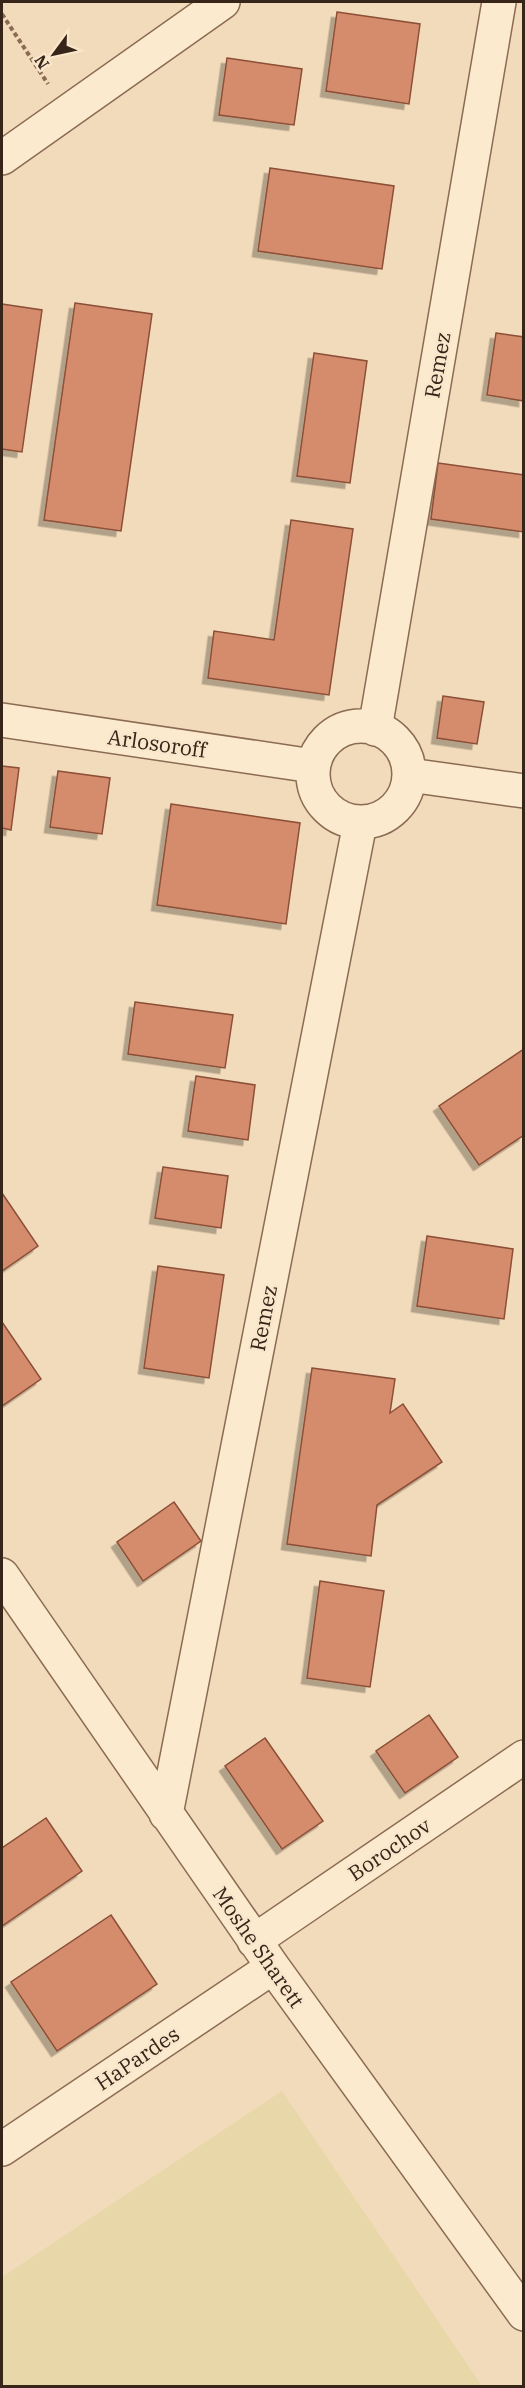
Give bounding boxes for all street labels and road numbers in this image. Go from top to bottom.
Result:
street label: Remez [417,330,457,400]
street label: Arlosoroff [106,722,210,764]
street label: Remez [243,1282,283,1354]
street label: Borochov [342,1811,436,1887]
street label: Moshe Sharett [207,1881,311,2013]
street label: HaPardes [89,2020,185,2096]

